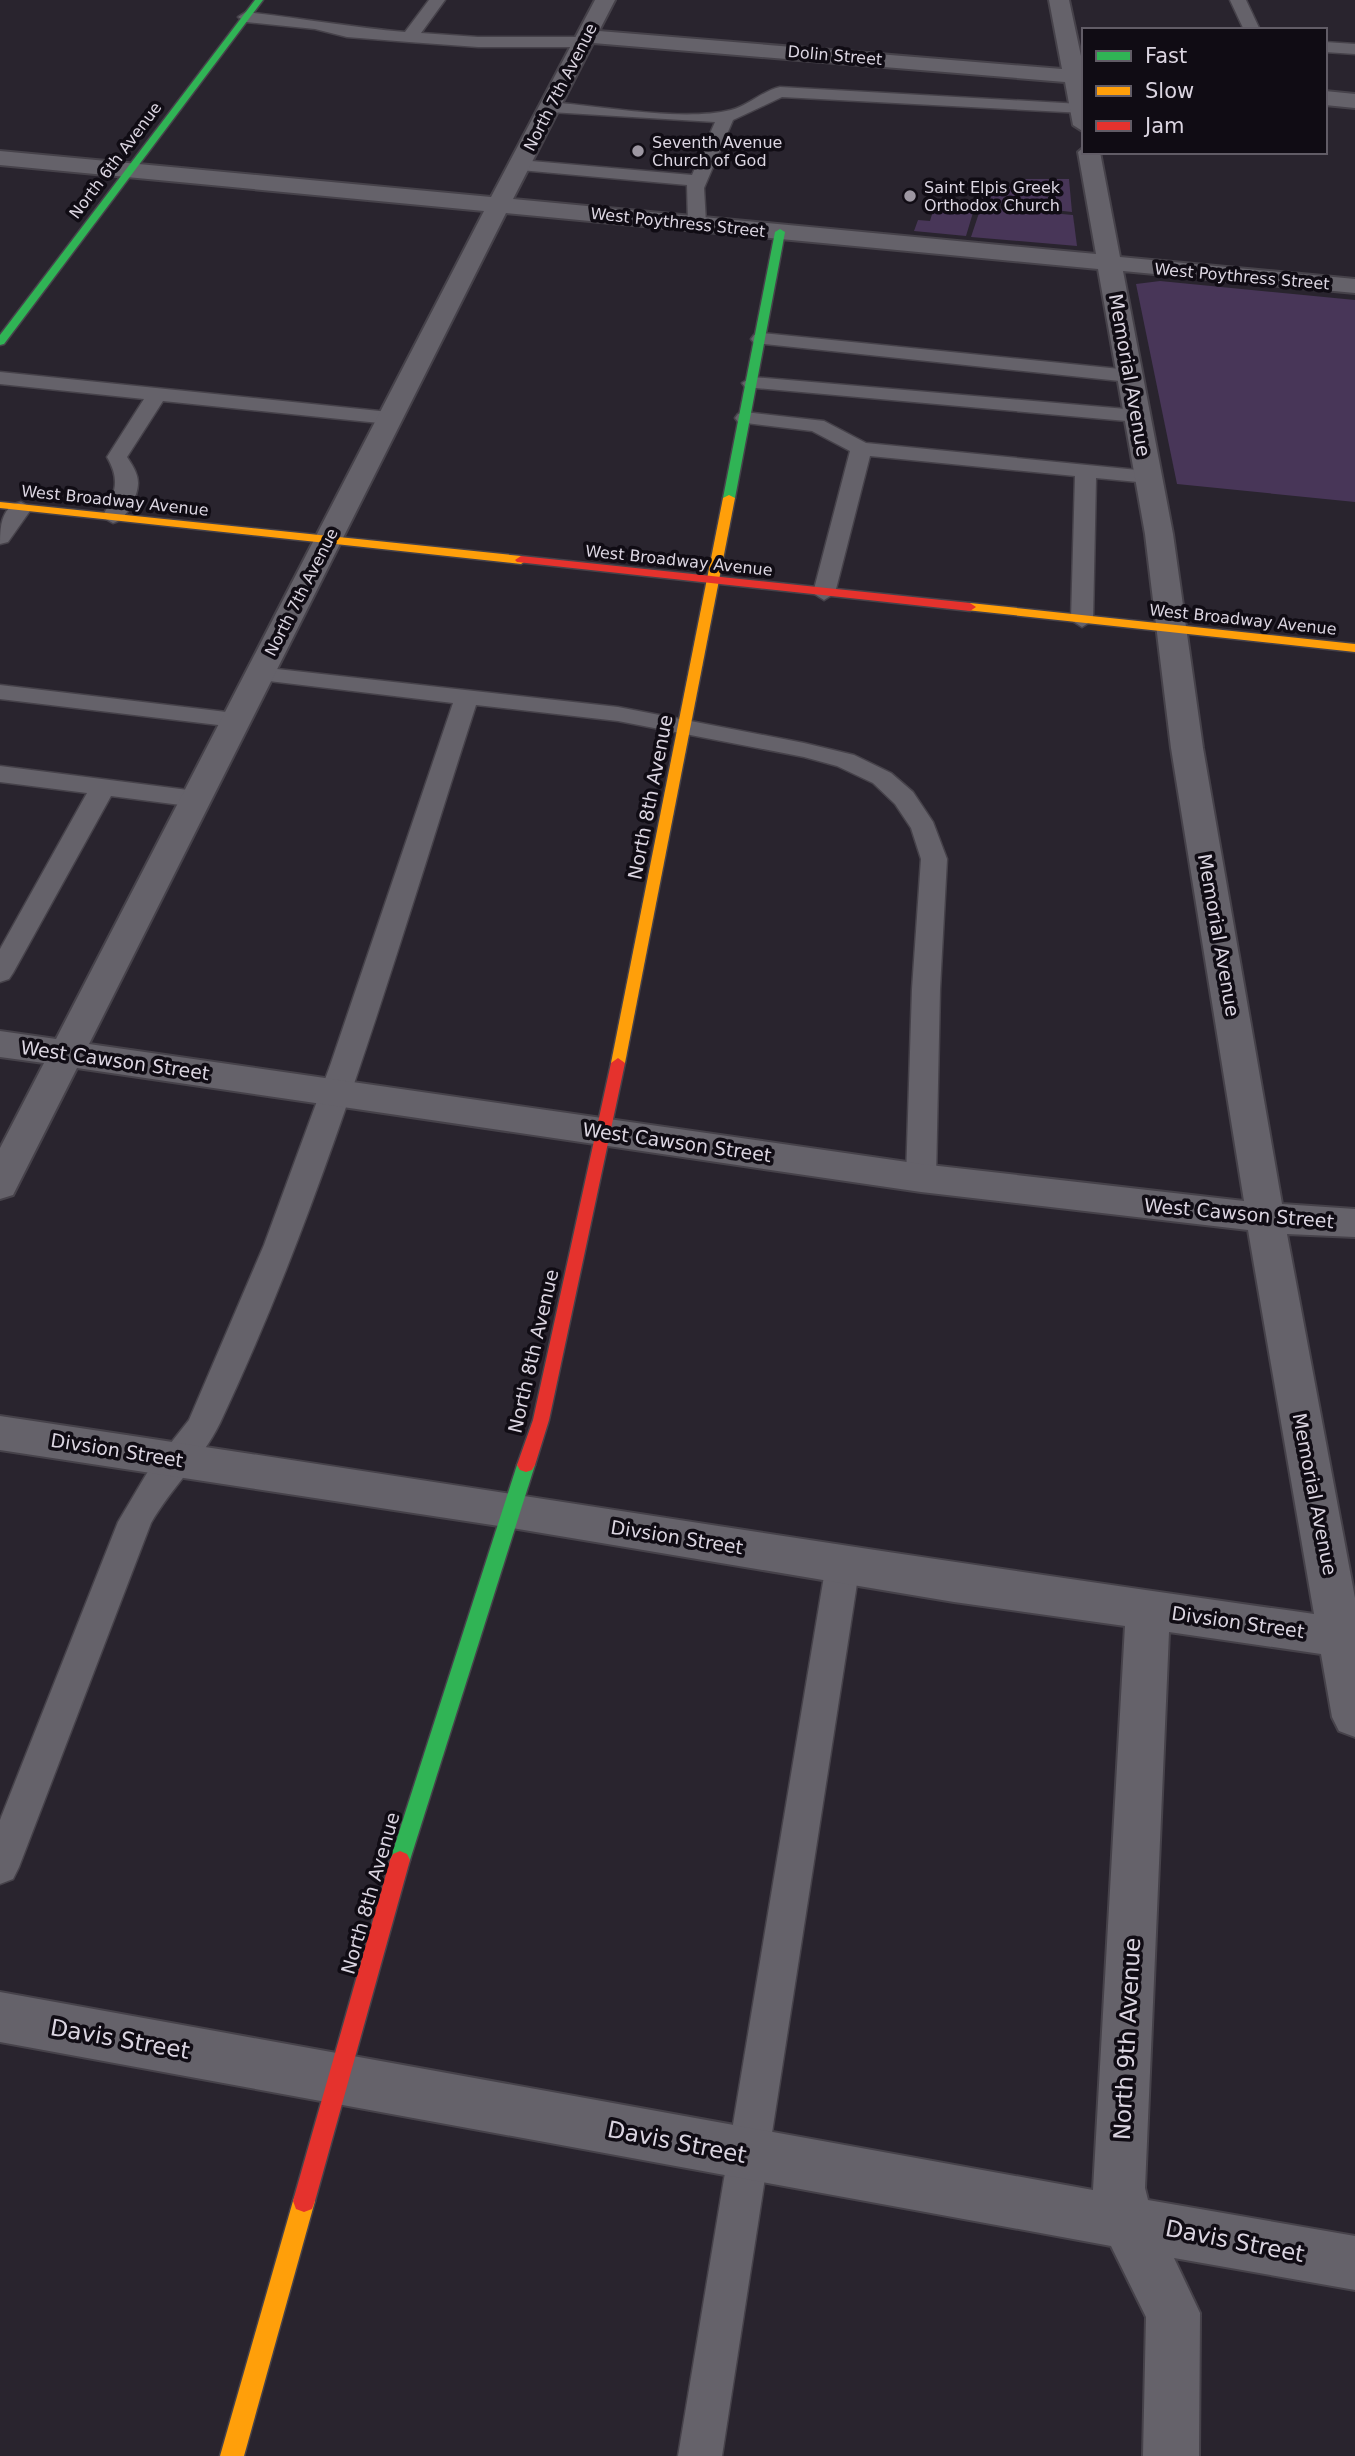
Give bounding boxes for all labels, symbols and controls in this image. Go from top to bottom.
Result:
street label: North 7th Avenue [520,20,601,154]
legend [1082,28,1327,154]
street label: Dolin Street [787,42,883,69]
text: Fast [1145,44,1187,68]
text: Slow [1145,79,1194,103]
street label: North 6th Avenue [65,98,165,222]
text: Jam [1143,114,1185,138]
place label: Seventh Avenue Church of God [652,133,782,170]
marker: Seventh Avenue Church of God [630,143,646,159]
place label: Saint Elpis Greek Orthodox Church [924,178,1061,215]
marker: Saint Elpis Greek Orthodox Church [902,188,918,204]
street label: West Poythress Street [590,204,766,241]
street label: West Poythress Street [1154,259,1330,294]
street label: Memorial Avenue [1105,292,1155,458]
street label: West Broadway Avenue [20,481,210,520]
street label: North 7th Avenue [261,525,342,659]
street label: West Broadway Avenue [584,541,774,580]
street label: West Broadway Avenue [1148,600,1338,639]
street label: North 8th Avenue [623,713,677,881]
street label: Memorial Avenue [1194,852,1244,1018]
street label: West Cawson Street [19,1036,211,1084]
street label: West Cawson Street [581,1118,773,1166]
street label: West Cawson Street [1143,1194,1335,1232]
street label: North 8th Avenue [503,1267,563,1435]
street label: Memorial Avenue [1288,1411,1342,1577]
street label: Divsion Street [49,1429,185,1471]
street label: Divsion Street [609,1516,745,1558]
street label: Divsion Street [1170,1602,1306,1642]
street label: North 8th Avenue [336,1810,404,1976]
street label: North 9th Avenue [1109,1937,1145,2141]
street label: Davis Street [48,2014,192,2064]
street label: Davis Street [605,2116,749,2168]
street label: Davis Street [1163,2215,1307,2267]

